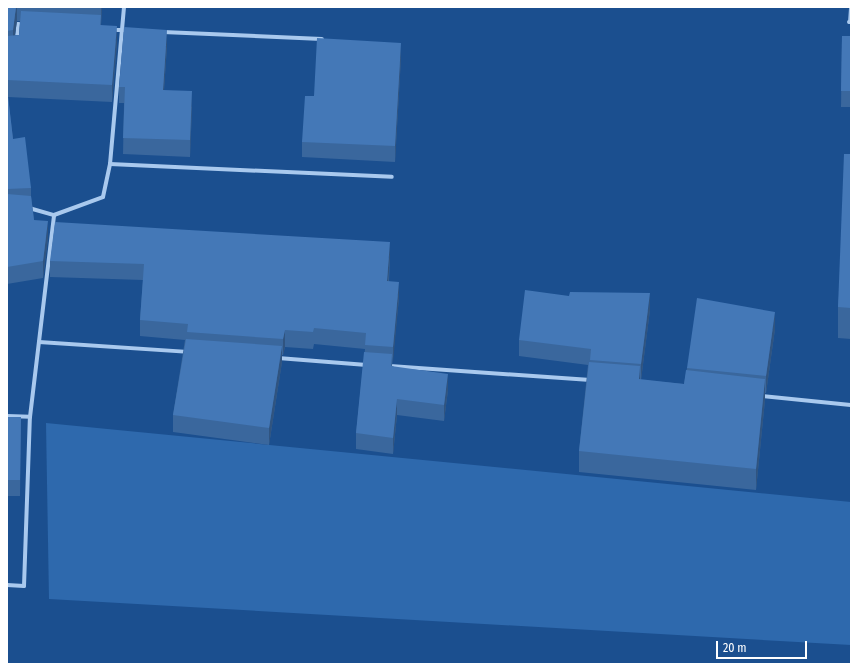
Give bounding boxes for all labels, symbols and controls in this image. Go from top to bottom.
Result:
scale bar [718,633,809,659]
text: 20 m [723,641,747,655]

